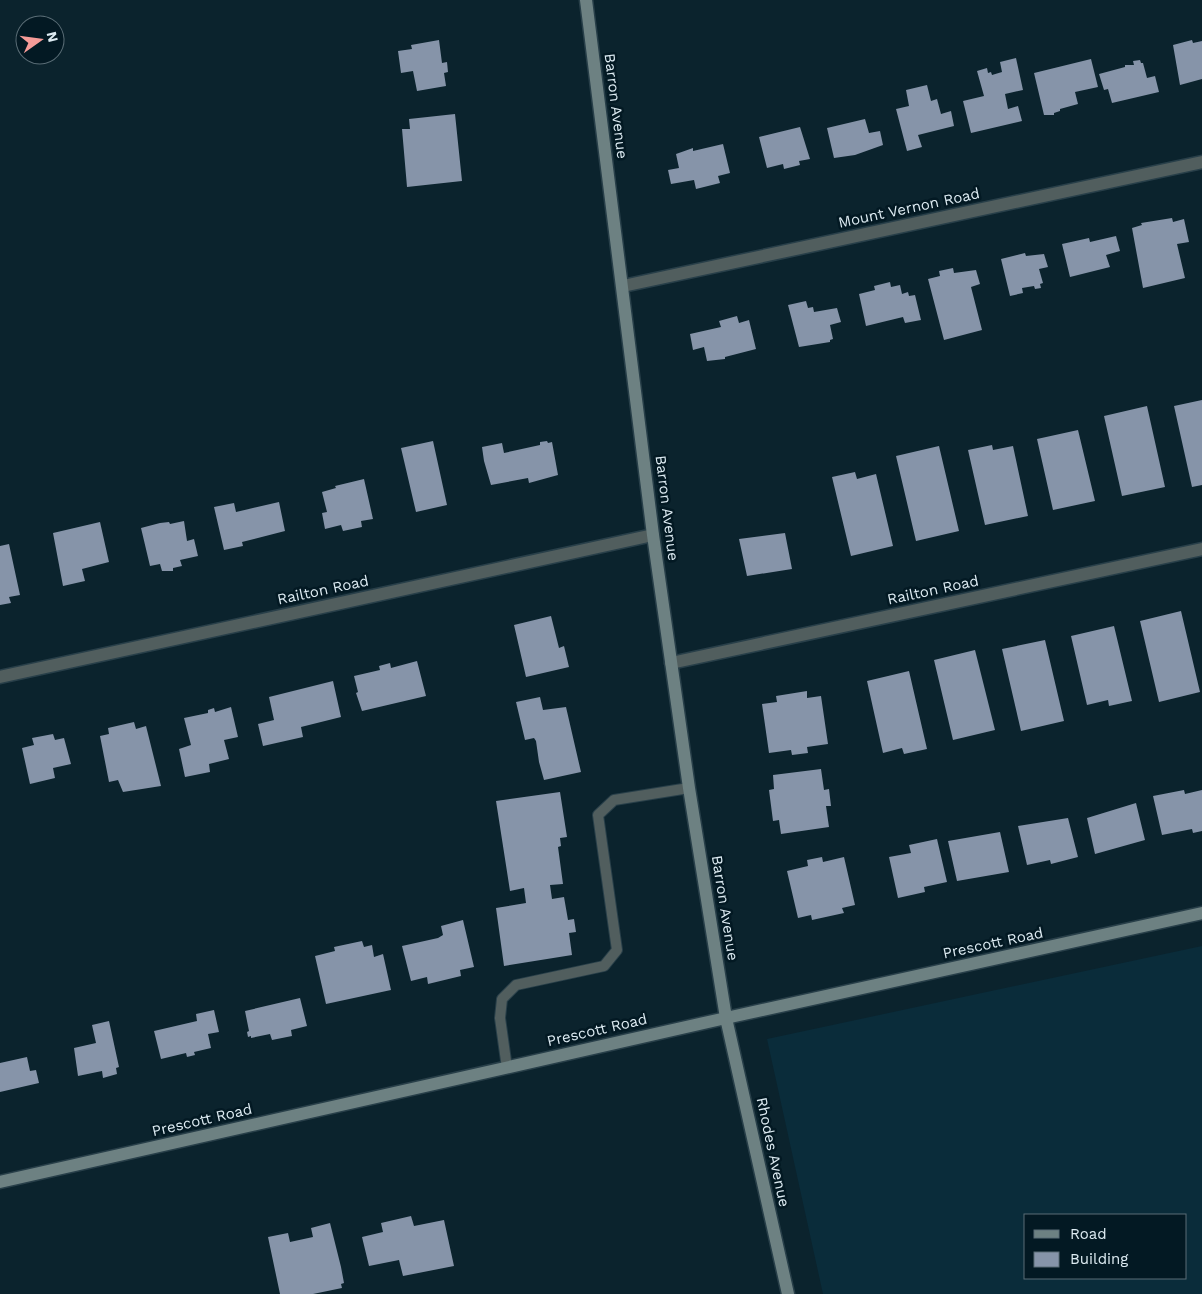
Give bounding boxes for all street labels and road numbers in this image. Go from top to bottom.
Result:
street label: Barron Avenue [601,52,631,160]
street label: Mount Vernon Road [837,184,981,232]
street label: Barron Avenue [652,454,682,562]
street label: Railton Road [276,572,370,608]
street label: Railton Road [886,572,980,608]
street label: Barron Avenue [708,854,742,962]
street label: Prescott Road [941,924,1045,962]
street label: Prescott Road [545,1010,649,1050]
street label: Rhodes Avenue [753,1095,793,1209]
street label: Prescott Road [150,1100,254,1140]

